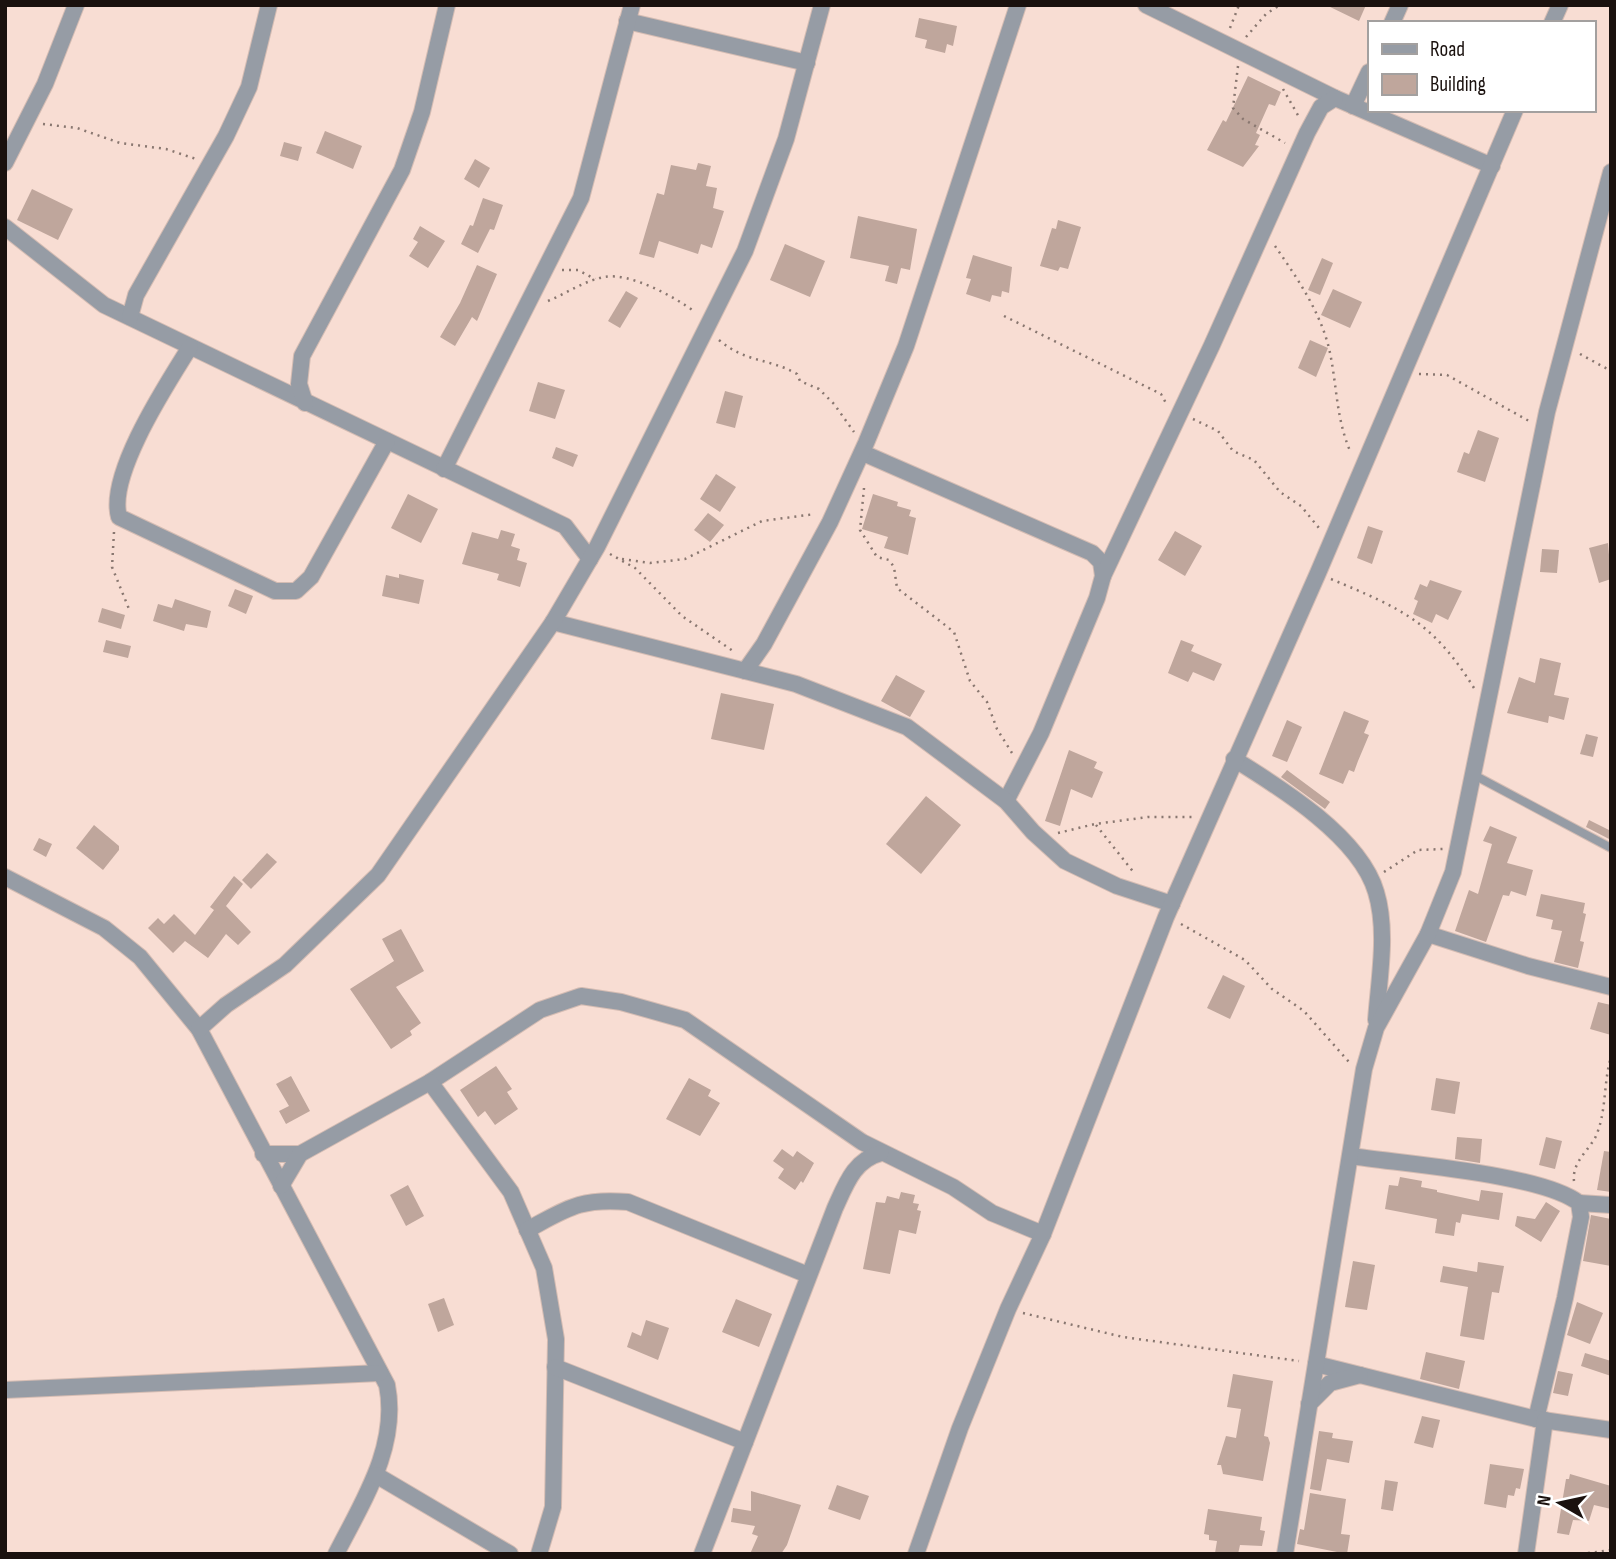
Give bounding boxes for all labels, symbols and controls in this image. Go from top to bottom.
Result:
legend [1368,21,1595,112]
text: Road [1430,37,1465,62]
text: Building [1430,72,1486,97]
north arrow [1525,1468,1595,1538]
text: N [1533,1494,1557,1507]

